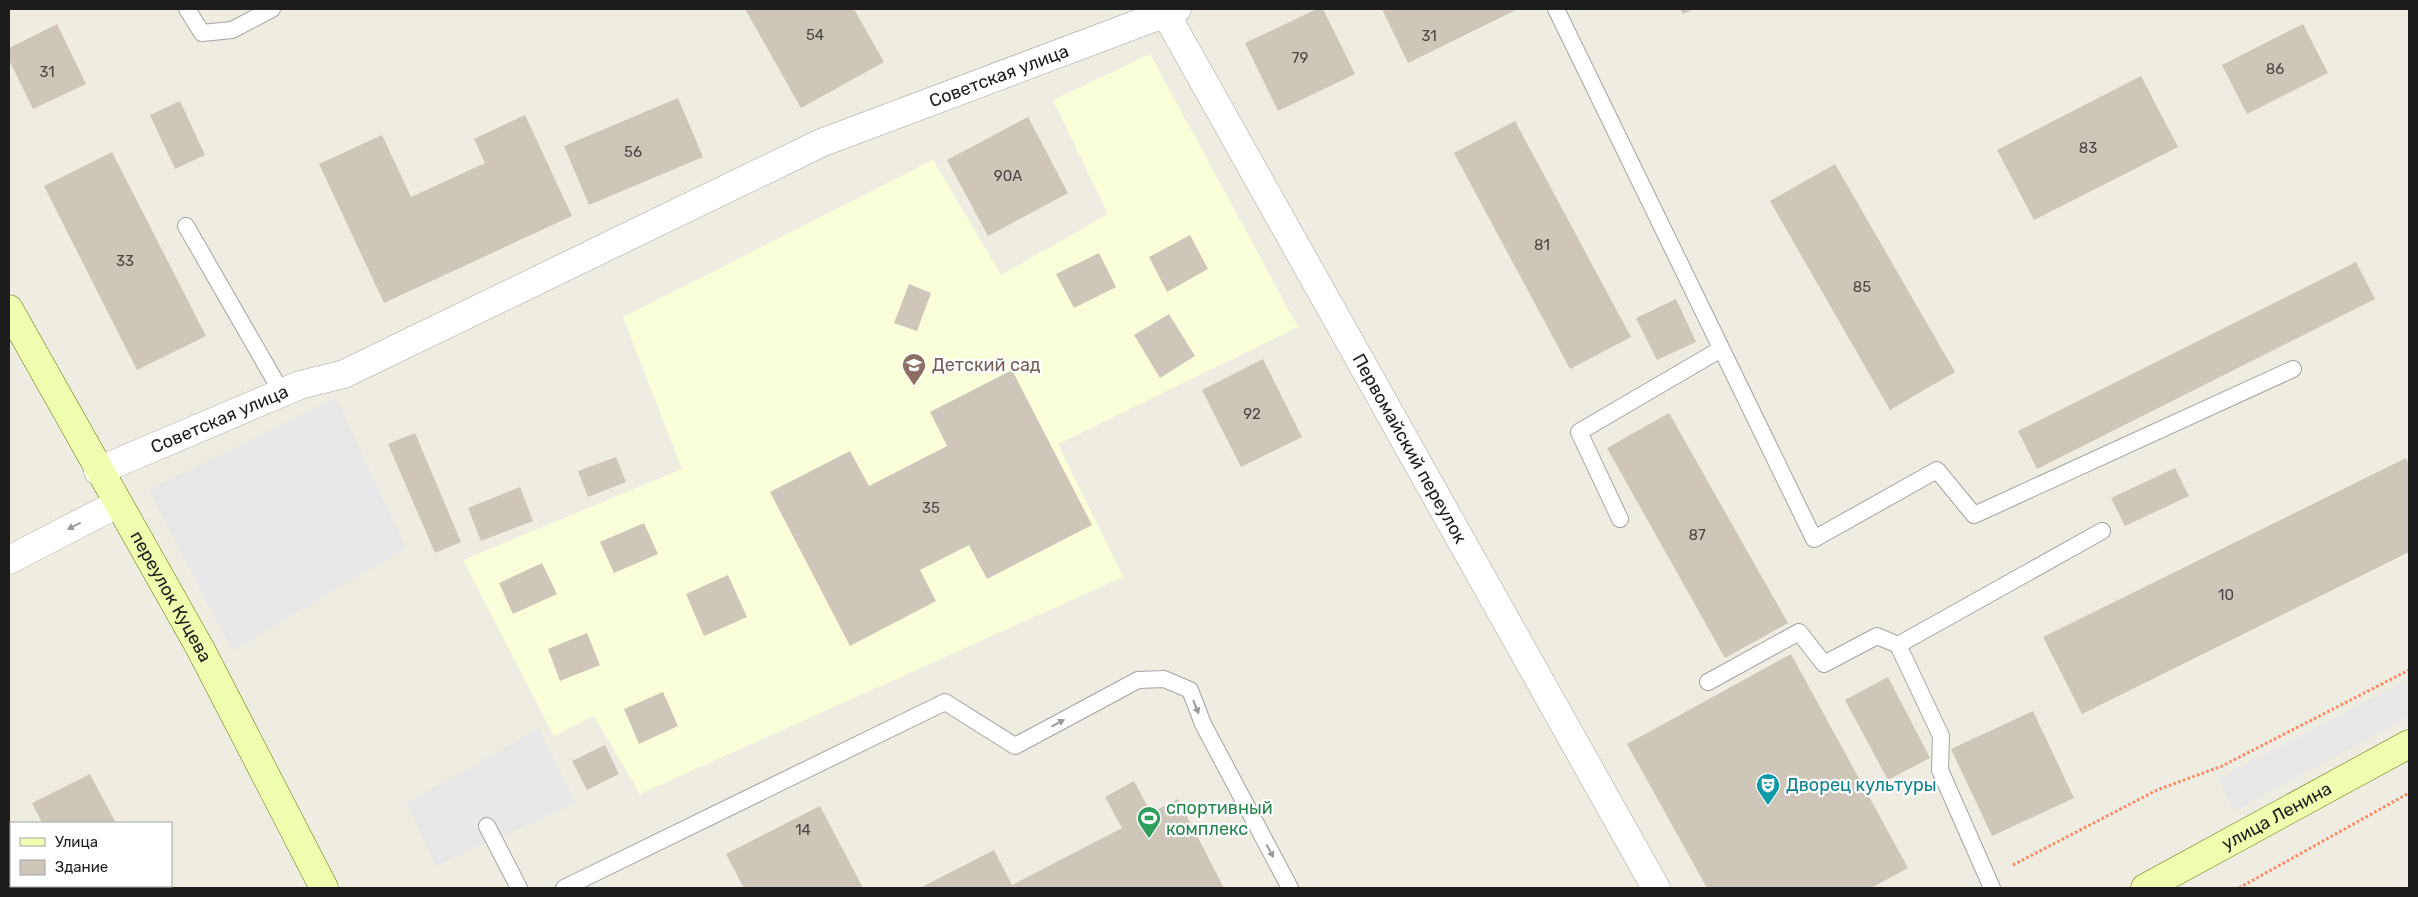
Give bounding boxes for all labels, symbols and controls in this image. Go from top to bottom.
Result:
house number: 54 [806,26,824,44]
house number: 31 [1421,27,1437,45]
street label: Советская улица [926,40,1072,112]
house number: 79 [1292,49,1308,67]
house number: 86 [2266,60,2284,78]
house number: 31 [39,63,55,81]
house number: 83 [2079,139,2097,157]
house number: 56 [624,143,642,161]
house number: 90А [994,167,1022,185]
house number: 81 [1534,236,1550,254]
house number: 33 [116,252,134,270]
house number: 85 [1853,278,1871,296]
street label: Первомайский переулок [1348,350,1472,548]
school or university icon: Детский сад [901,352,927,386]
place label: Детский сад [932,354,1041,376]
street label: Советская улица [147,380,292,458]
house number: 92 [1243,405,1261,423]
house number: 35 [922,499,940,517]
one-way arrow [66,522,81,530]
house number: 87 [1688,526,1706,544]
street label: переулок Куцева [125,527,216,666]
house number: 10 [2218,586,2234,604]
one-way arrow [1193,699,1201,714]
one-way arrow [1051,719,1065,727]
theatre icon: Дворец культуры [1755,772,1781,806]
place label: Дворец культуры [1786,774,1936,796]
street label: улица Ленина [2218,777,2335,855]
place label: спортивный комплекс [1166,797,1273,840]
sports icon: спортивный комплекс [1136,805,1162,839]
house number: 14 [795,821,811,839]
legend [10,822,172,887]
text: Улица [55,833,98,851]
one-way arrow [1266,844,1274,858]
text: Здание [55,858,108,876]

